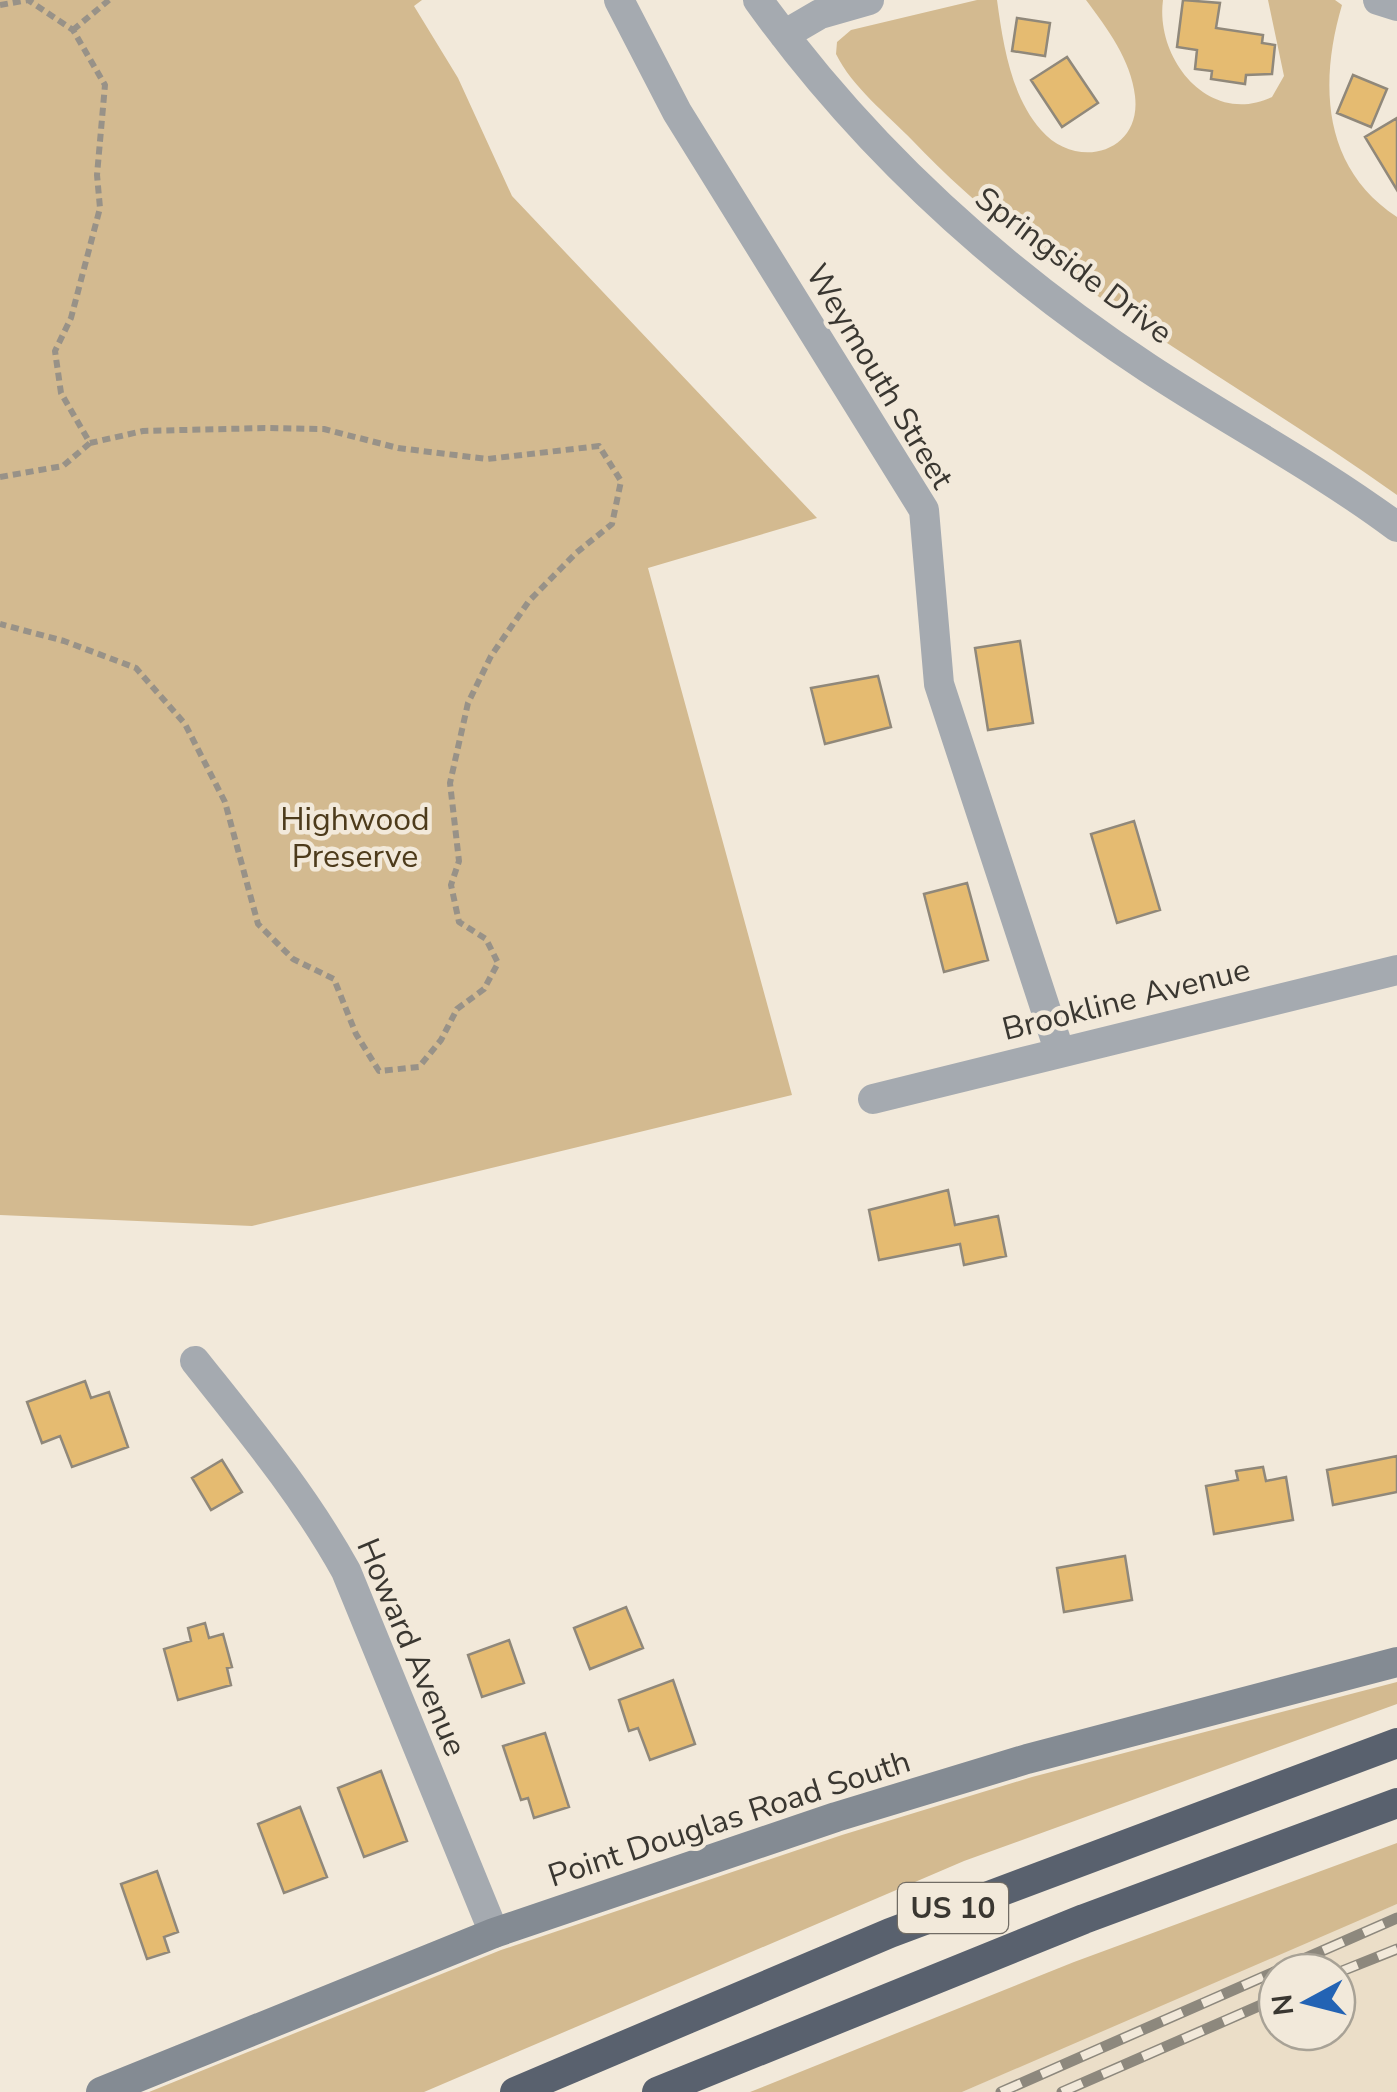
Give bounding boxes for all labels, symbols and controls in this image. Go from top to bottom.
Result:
street label: Springside Drive [966,177,1181,354]
street label: Weymouth Street [796,256,964,497]
park label: Highwood Preserve [280,798,430,878]
street label: Brookline Avenue [998,948,1254,1051]
street label: Howard Avenue [346,1532,477,1763]
street label: Point Douglas Road South [543,1740,916,1897]
road number: US 10 [898,1883,1008,1933]
north arrow [1257,1952,1357,2052]
text: N [1263,1992,1303,2018]

